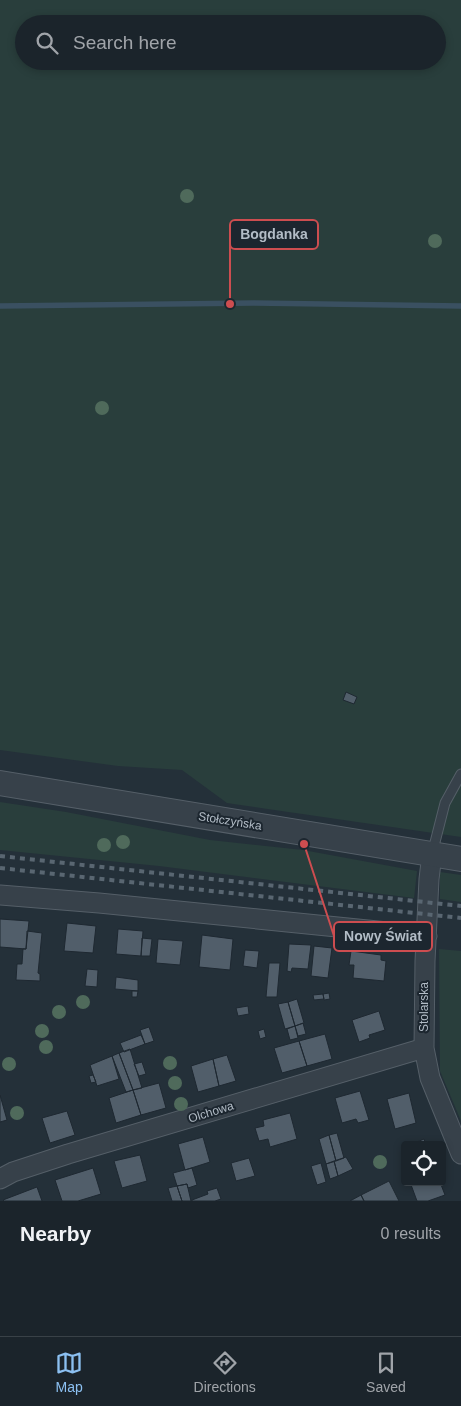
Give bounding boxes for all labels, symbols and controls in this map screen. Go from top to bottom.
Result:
search box [15,15,446,70]
icon: search [33,29,61,57]
text: Search here [73,32,177,53]
callout: Bogdanka [230,220,318,249]
text: Bogdanka [240,226,308,242]
street label: Stołczyńska [197,809,263,833]
callout: Nowy Świat [334,922,432,951]
text: Nowy Świat [344,927,422,944]
street label: Stolarska [417,982,431,1032]
street label: Olchowa [187,1098,236,1126]
map controls [401,1141,446,1186]
button: locate [401,1141,446,1186]
text: Nearby [20,1222,91,1245]
text: 0 results [381,1225,441,1242]
tab: Map [55,1349,83,1395]
tab: Directions [194,1349,256,1395]
tab: Saved [366,1349,406,1395]

